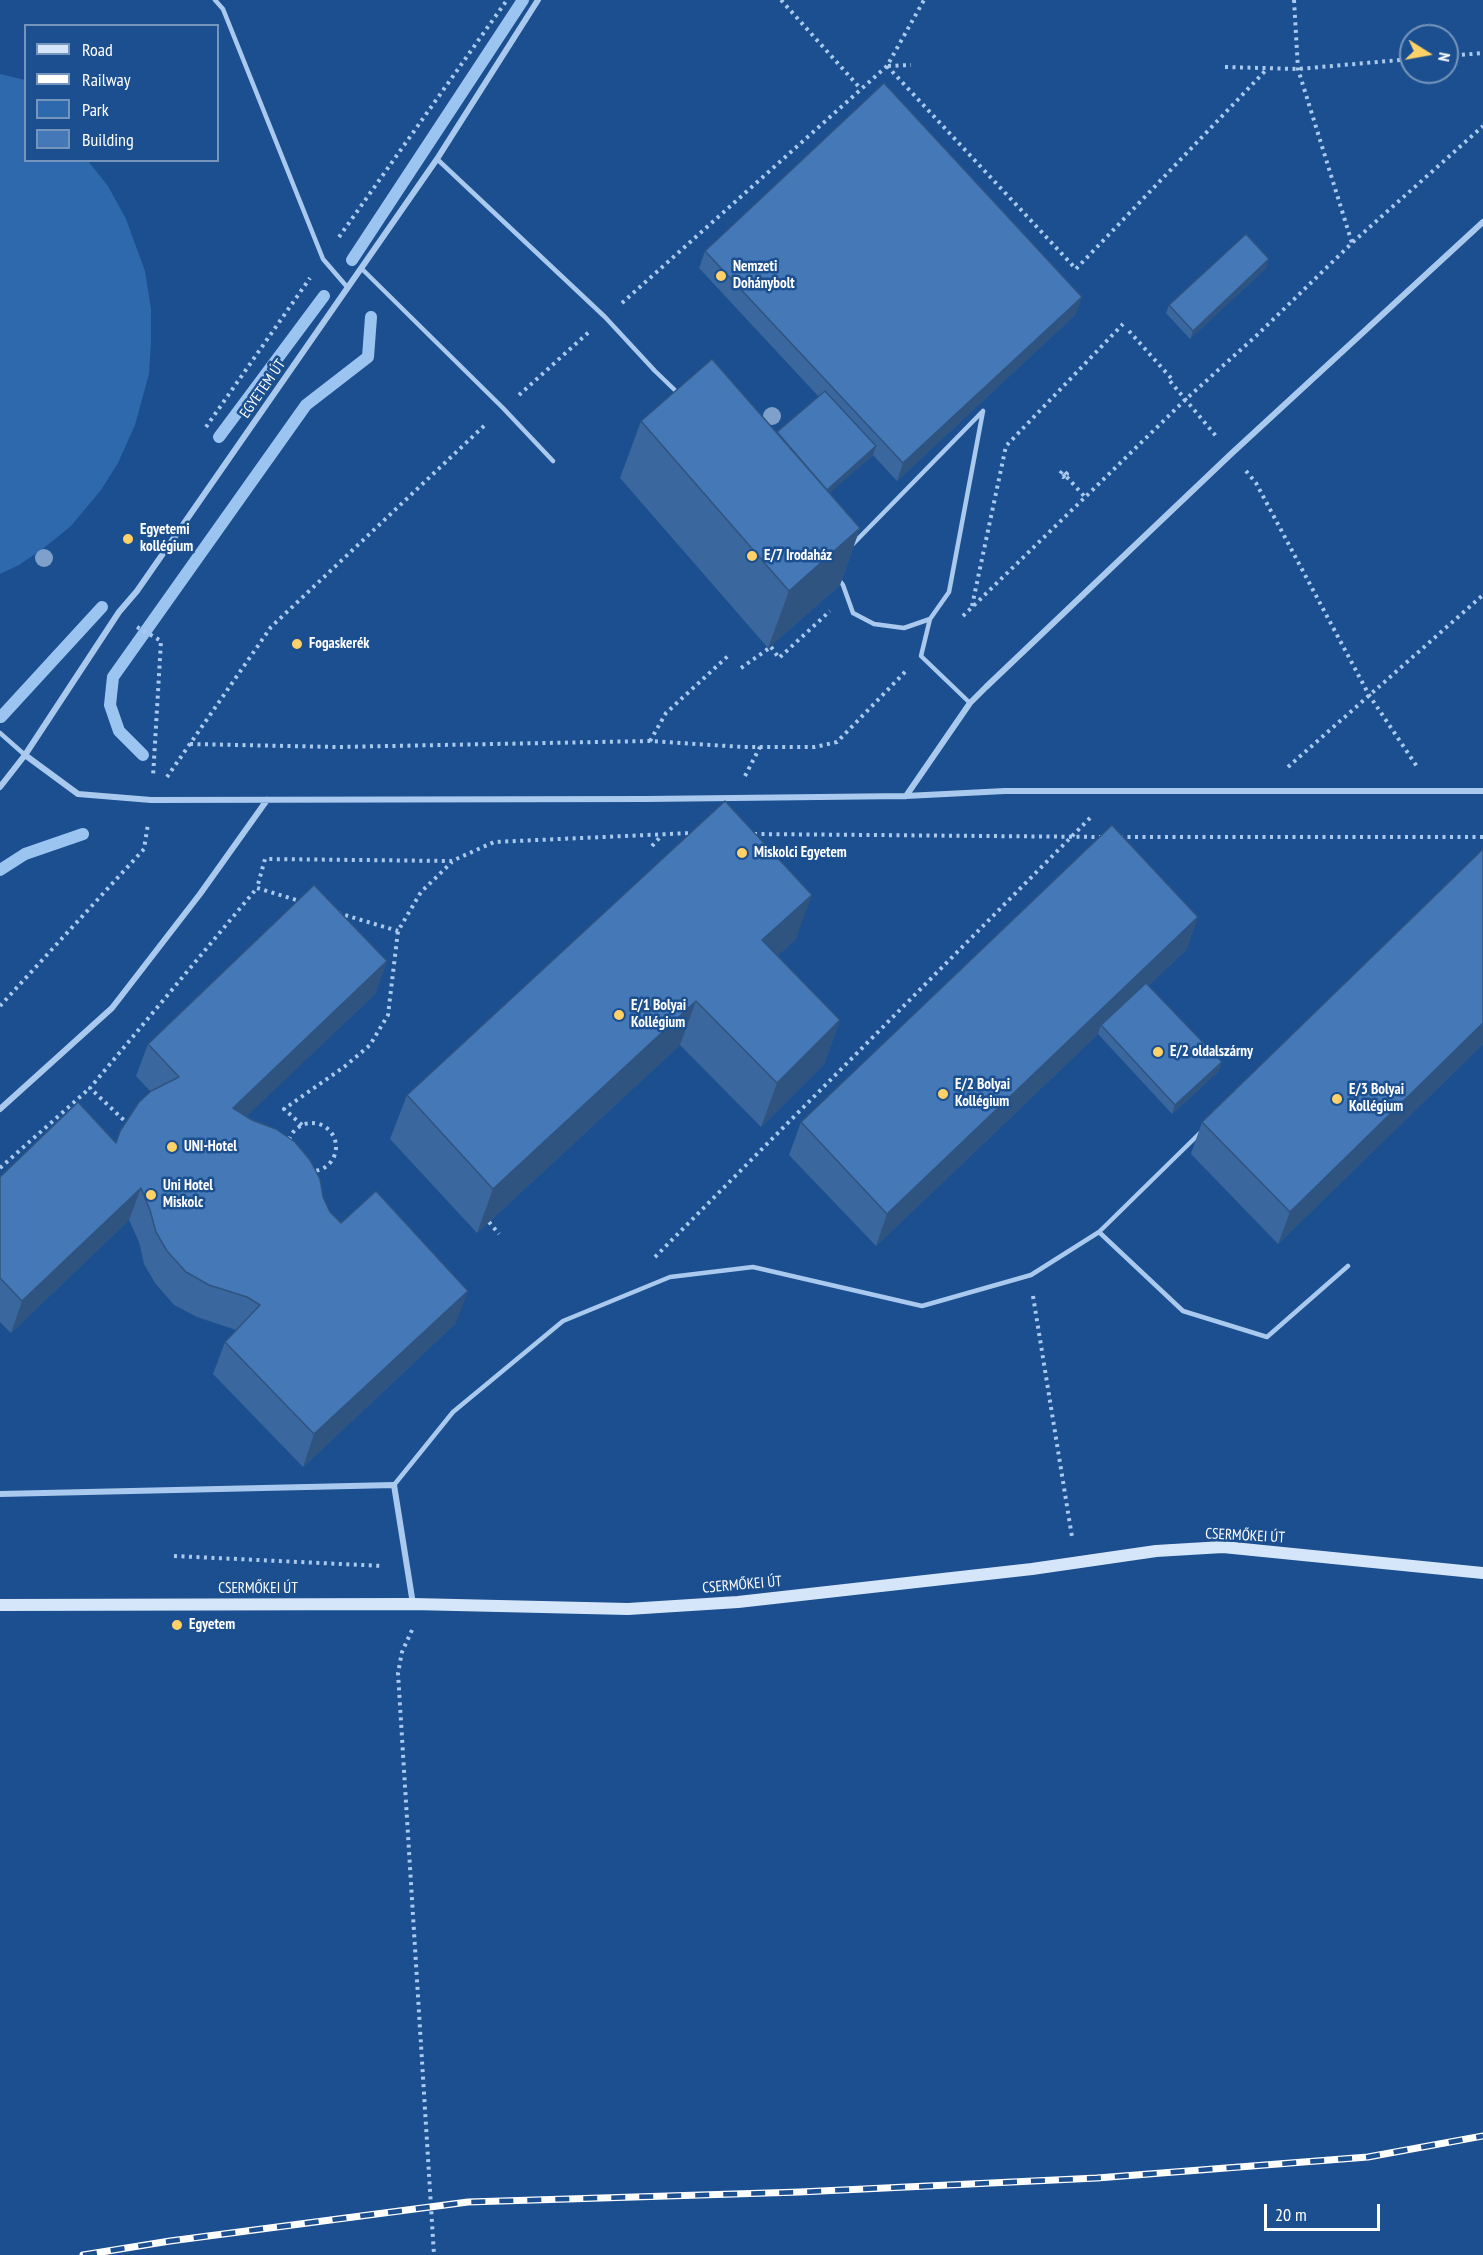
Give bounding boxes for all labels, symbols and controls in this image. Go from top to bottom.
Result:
legend [24,24,219,162]
north arrow [1399,24,1459,84]
text: Road [82,38,113,61]
text: N [1434,51,1455,63]
text: Railway [82,68,131,91]
text: Park [82,98,109,121]
text: Building [82,128,134,151]
place label: Nemzeti Dohánybolt [733,258,795,293]
marker: Nemzeti Dohánybolt [714,269,728,283]
street label: EGYETEM ÚT [236,356,290,422]
place label: Egyetemi kollégium [140,521,193,556]
marker: Egyetemi kollégium [121,532,135,546]
place label: E/7 Irodaház [764,547,832,565]
marker: E/7 Irodaház [745,549,759,563]
place label: Fogaskerék [309,635,369,653]
marker: Fogaskerék [290,637,304,651]
place label: Miskolci Egyetem [754,844,847,862]
marker: Miskolci Egyetem [735,846,749,860]
place label: E/1 Bolyai Kollégium [631,997,686,1032]
marker: E/1 Bolyai Kollégium [612,1008,626,1022]
place label: E/2 oldalszárny [1170,1043,1253,1061]
marker: E/2 oldalszárny [1151,1045,1165,1059]
place label: E/2 Bolyai Kollégium [955,1076,1010,1111]
place label: E/3 Bolyai Kollégium [1349,1081,1404,1116]
marker: E/2 Bolyai Kollégium [936,1087,950,1101]
marker: E/3 Bolyai Kollégium [1330,1092,1344,1106]
place label: UNI-Hotel [184,1138,237,1156]
marker: UNI-Hotel [165,1140,179,1154]
place label: Uni Hotel Miskolc [163,1177,213,1212]
marker: Uni Hotel Miskolc [144,1188,158,1202]
street label: CSERMŐKEI ÚT [1205,1525,1285,1547]
street label: CSERMŐKEI ÚT [701,1573,783,1597]
street label: CSERMŐKEI ÚT [218,1580,298,1598]
place label: Egyetem [189,1616,235,1634]
marker: Egyetem [170,1618,184,1632]
scale bar [1267,2192,1382,2230]
text: 20 m [1275,2203,1307,2226]

